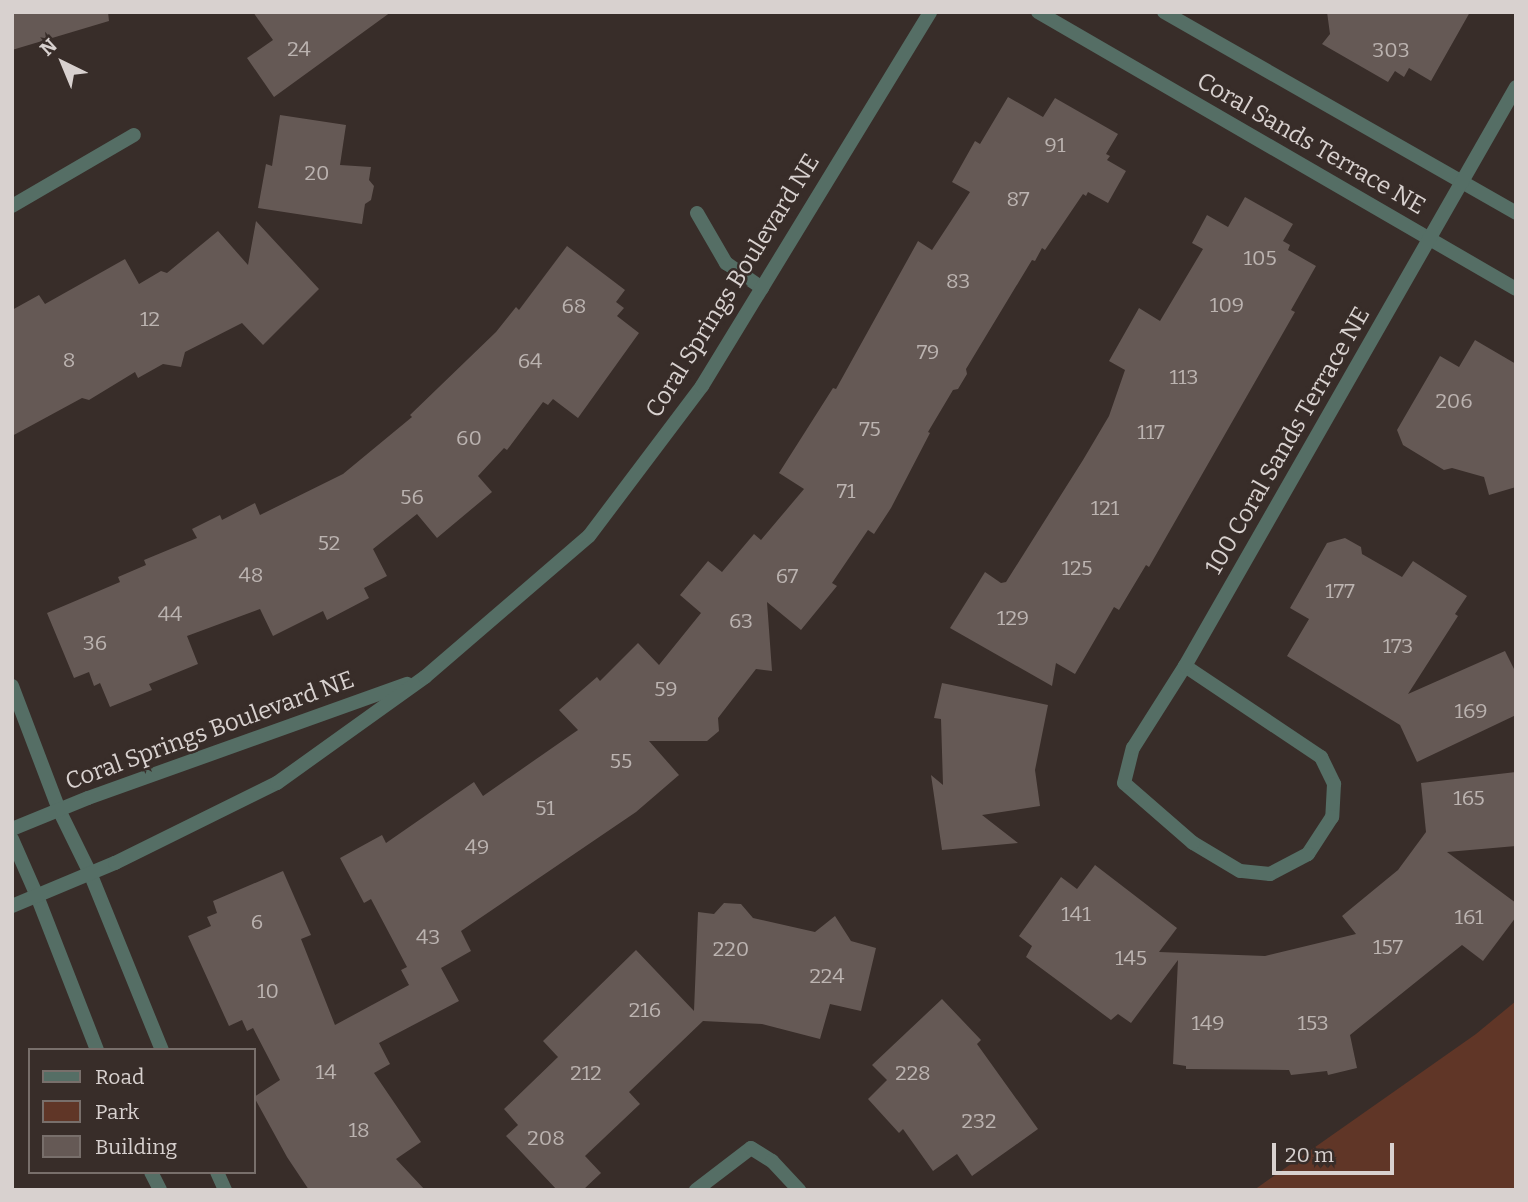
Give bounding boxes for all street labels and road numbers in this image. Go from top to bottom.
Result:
street label: Coral Sands Terrace NE [1192,67,1430,221]
street label: Coral Springs Boulevard NE [640,149,826,423]
street label: 100 Coral Sands Terrace NE [1199,302,1377,580]
street label: Coral Springs Boulevard NE [62,665,358,797]

